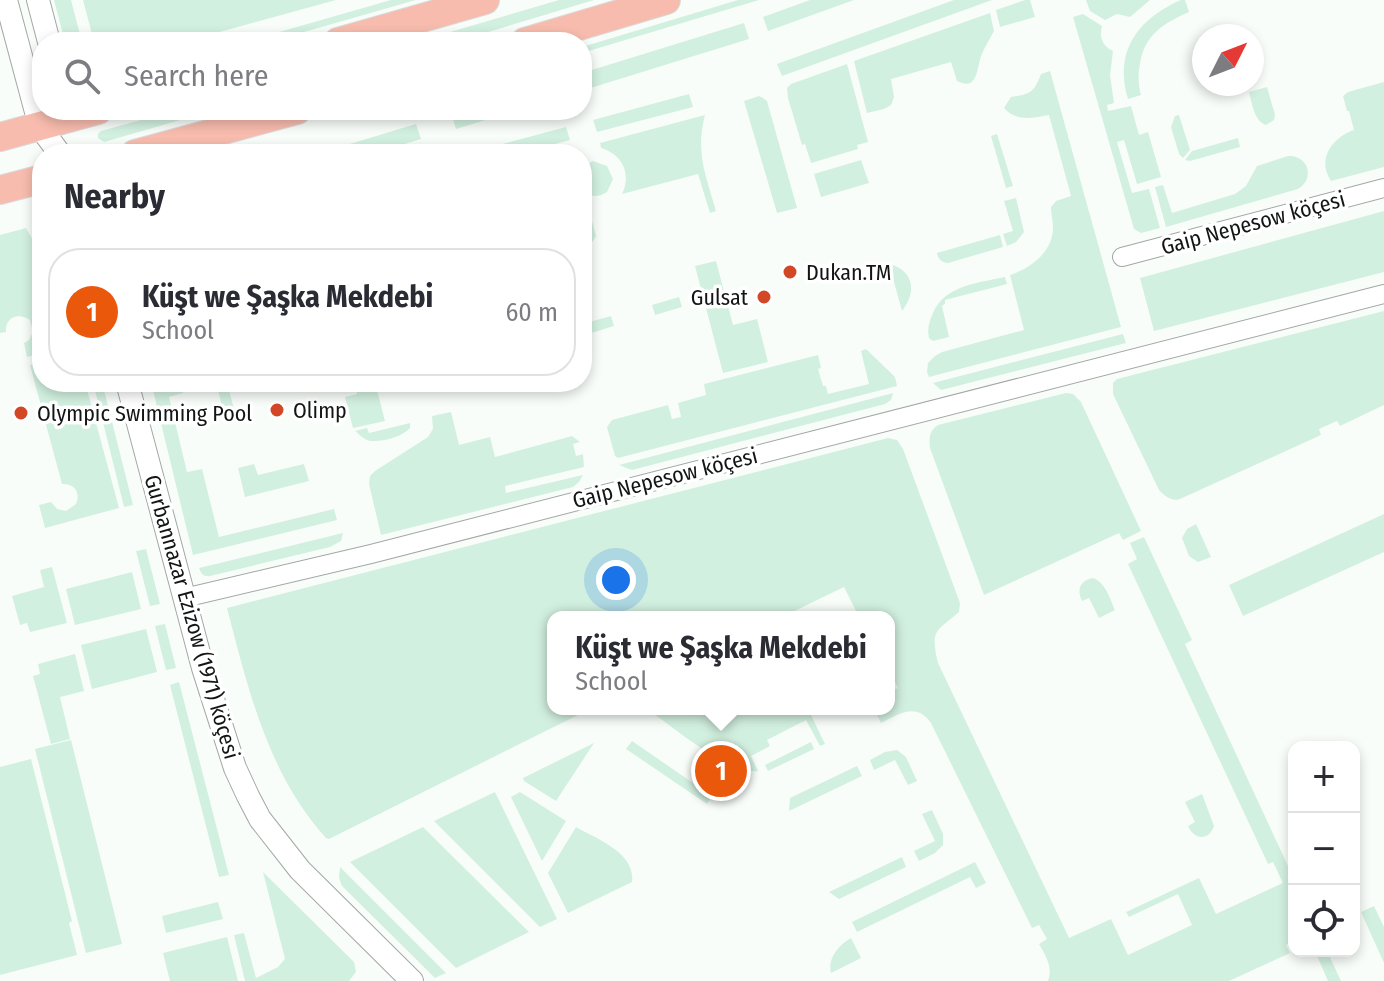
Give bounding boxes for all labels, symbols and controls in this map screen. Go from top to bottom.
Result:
north arrow [1192,24,1264,96]
search box [32,32,592,120]
icon: search [60,54,104,98]
text: Search here [124,58,269,94]
text: Nearby [64,176,165,217]
street label: Gaip Nepesow köçesi [1158,185,1348,261]
place label: Dukan.TM [806,259,891,286]
marker: Dukan.TM [781,263,799,281]
text: Küşt we Şaşka Mekdebi [142,279,433,315]
place label: Gulsat [691,284,749,311]
marker: Gulsat [755,288,773,306]
text: 1 [87,297,98,328]
text: 60 m [505,297,558,328]
text: School [142,315,214,346]
place label: Olimp [293,397,347,424]
place label: Olympic Swimming Pool [37,400,252,427]
marker: Olimp [268,401,286,419]
marker: Olympic Swimming Pool [12,404,30,422]
street label: Gaip Nepesow köçesi [570,442,760,514]
street label: Gurbannazar Ezizow (1971) köçesi [138,472,246,762]
your location [596,560,636,600]
popup [547,611,895,715]
text: Küşt we Şaşka Mekdebi [575,630,867,666]
text: School [575,666,647,697]
pin: 1 [695,741,747,801]
map controls [1288,741,1360,957]
button: + [1288,741,1360,813]
button: − [1288,813,1360,885]
button: locate [1288,885,1360,957]

